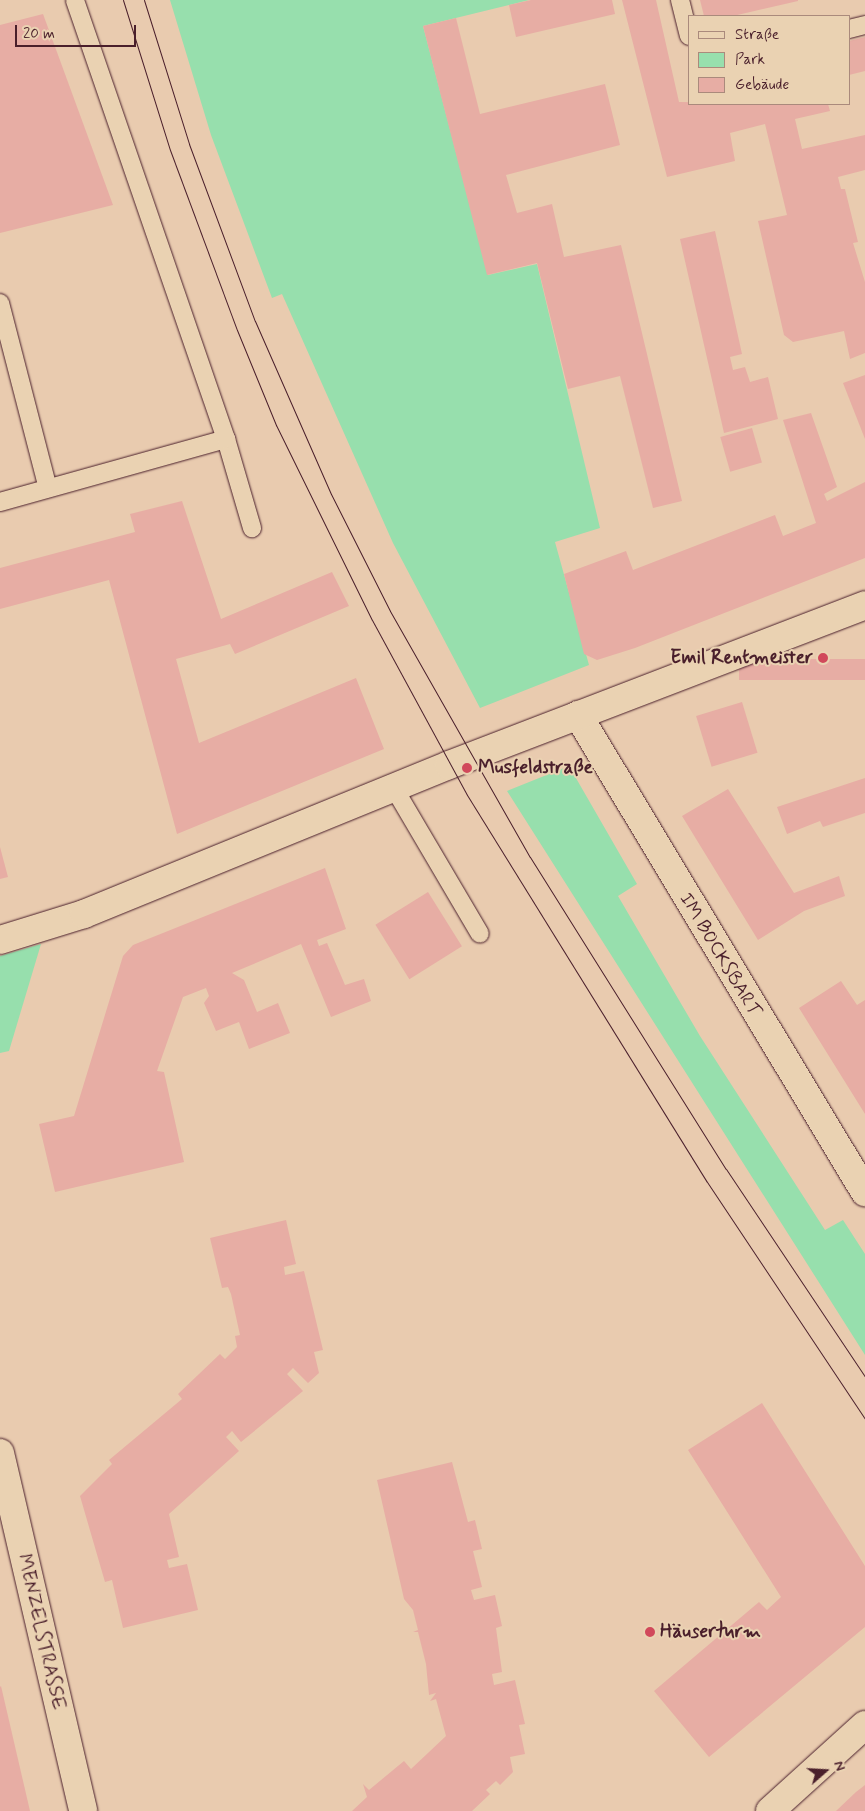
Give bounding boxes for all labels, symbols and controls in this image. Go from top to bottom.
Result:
scale bar [18,15,139,47]
legend [688,15,850,105]
text: 20 m [23,24,55,44]
text: Straße [735,25,779,45]
text: Park [735,50,765,70]
text: Gebäude [735,75,789,95]
place label: Emil Rentmeister [674,647,813,669]
marker: Emil Rentmeister [817,652,829,664]
place label: Musfeldstraße [478,757,593,779]
marker: Musfeldstraße [460,761,474,775]
street label: IM BOCKSBART [675,891,765,1019]
street label: MENZELSTRASSE [12,1552,70,1712]
place label: Häuserturm [660,1621,761,1643]
marker: Häuserturm [644,1626,656,1638]
north arrow [800,1746,850,1796]
text: N [829,1759,849,1773]

